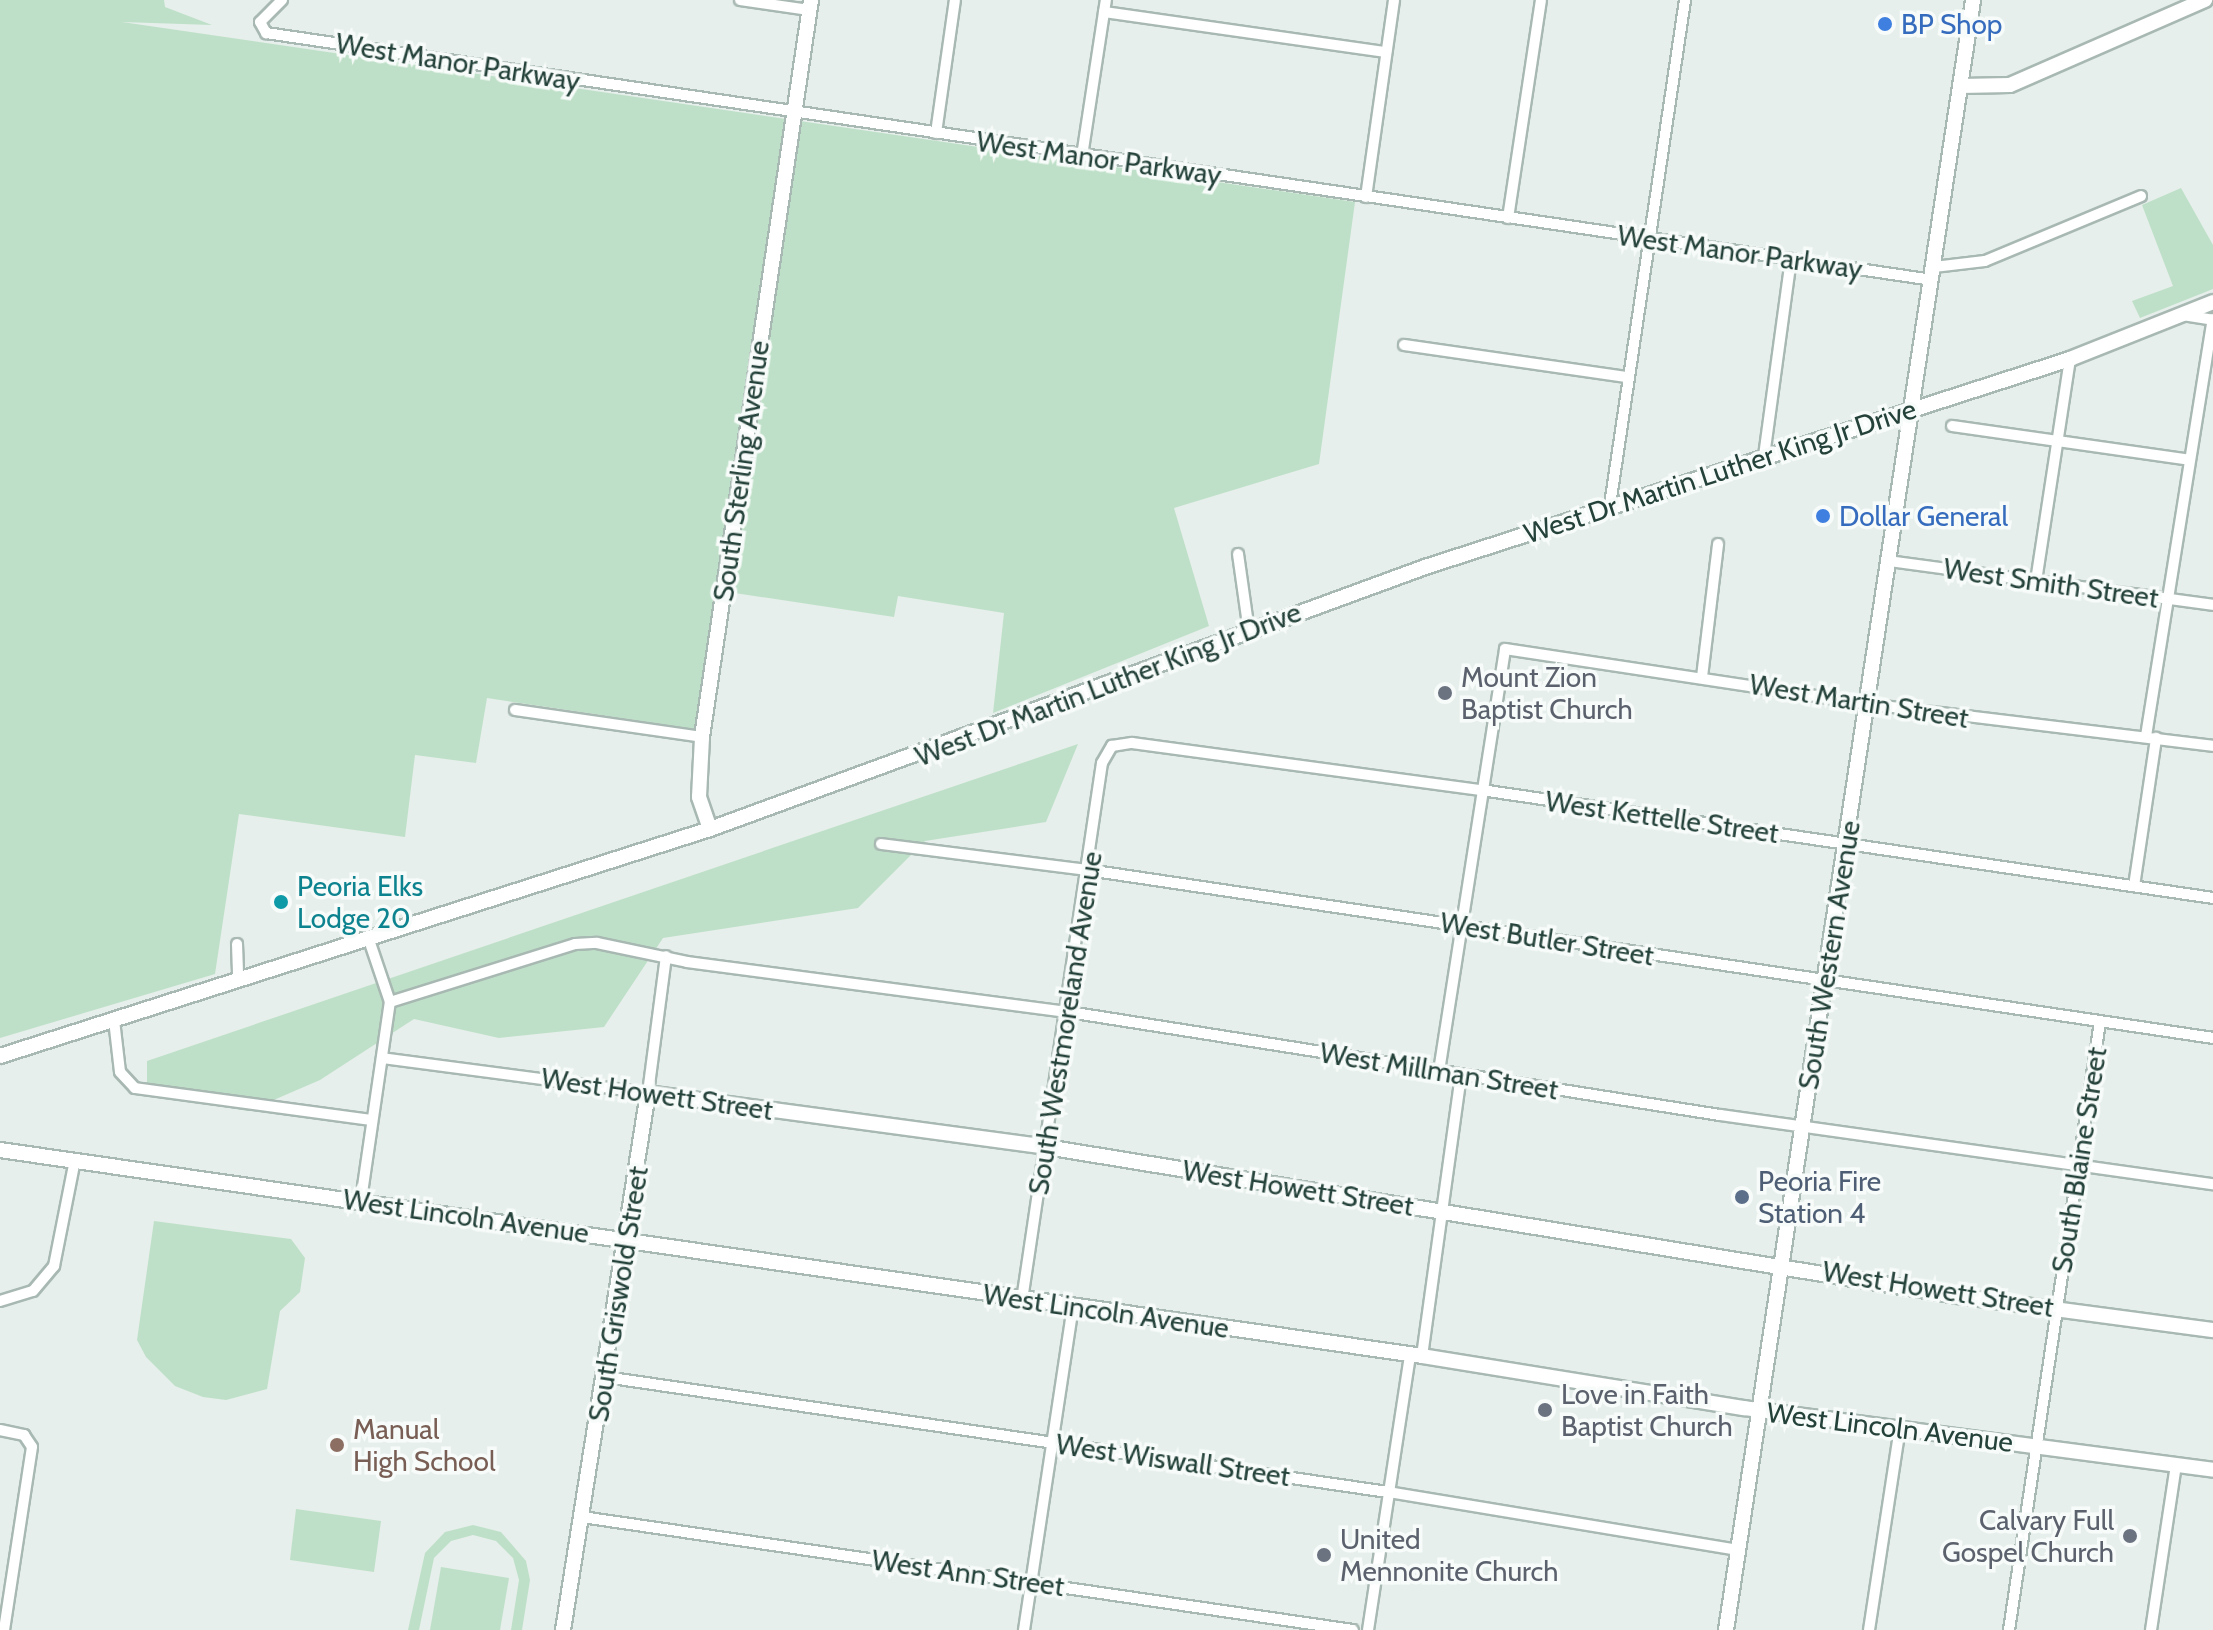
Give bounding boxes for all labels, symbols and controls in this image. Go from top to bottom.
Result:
place label: BP Shop [1901,7,2002,41]
marker: BP Shop [1876,15,1894,33]
street label: West Manor Parkway [333,26,583,98]
street label: West Manor Parkway [974,124,1224,192]
street label: West Manor Parkway [1615,218,1865,286]
street label: South Sterling Avenue [706,338,776,604]
street label: West Dr Martin Luther King Jr Drive [1520,392,1920,550]
place label: Dollar General [1839,499,2008,533]
marker: Dollar General [1814,507,1832,525]
street label: West Smith Street [1941,551,2161,615]
street label: West Dr Martin Luther King Jr Drive [910,595,1306,773]
place label: Mount Zion Baptist Church [1461,660,1633,726]
street label: West Martin Street [1747,667,1971,735]
marker: Mount Zion Baptist Church [1436,684,1454,702]
street label: West Kettelle Street [1543,784,1781,850]
street label: South Western Avenue [1791,818,1867,1092]
street label: South Westmoreland Avenue [1021,849,1109,1197]
place label: Peoria Elks Lodge 20 [297,869,423,935]
marker: Peoria Elks Lodge 20 [272,893,290,911]
street label: West Butler Street [1438,906,1656,972]
street label: West Millman Street [1318,1036,1560,1106]
street label: South Blaine Street [2045,1045,2113,1275]
street label: West Howett Street [539,1061,775,1127]
street label: West Howett Street [1180,1153,1416,1223]
street label: South Griswold Street [581,1164,655,1424]
place label: Peoria Fire Station 4 [1758,1164,1881,1230]
street label: West Lincoln Avenue [341,1182,591,1250]
marker: Peoria Fire Station 4 [1733,1188,1751,1206]
street label: West Howett Street [1820,1254,2056,1324]
street label: West Lincoln Avenue [981,1277,1231,1345]
place label: Love in Faith Baptist Church [1561,1377,1733,1443]
street label: West Lincoln Avenue [1765,1395,2015,1459]
marker: Love in Faith Baptist Church [1536,1401,1554,1419]
place label: Manual High School [353,1412,496,1478]
street label: West Wiswall Street [1054,1427,1292,1493]
marker: Manual High School [328,1436,346,1454]
place label: Calvary Full Gospel Church [1942,1503,2114,1569]
place label: United Mennonite Church [1340,1522,1558,1588]
marker: Calvary Full Gospel Church [2121,1527,2139,1545]
street label: West Ann Street [870,1543,1066,1603]
marker: United Mennonite Church [1315,1546,1333,1564]

